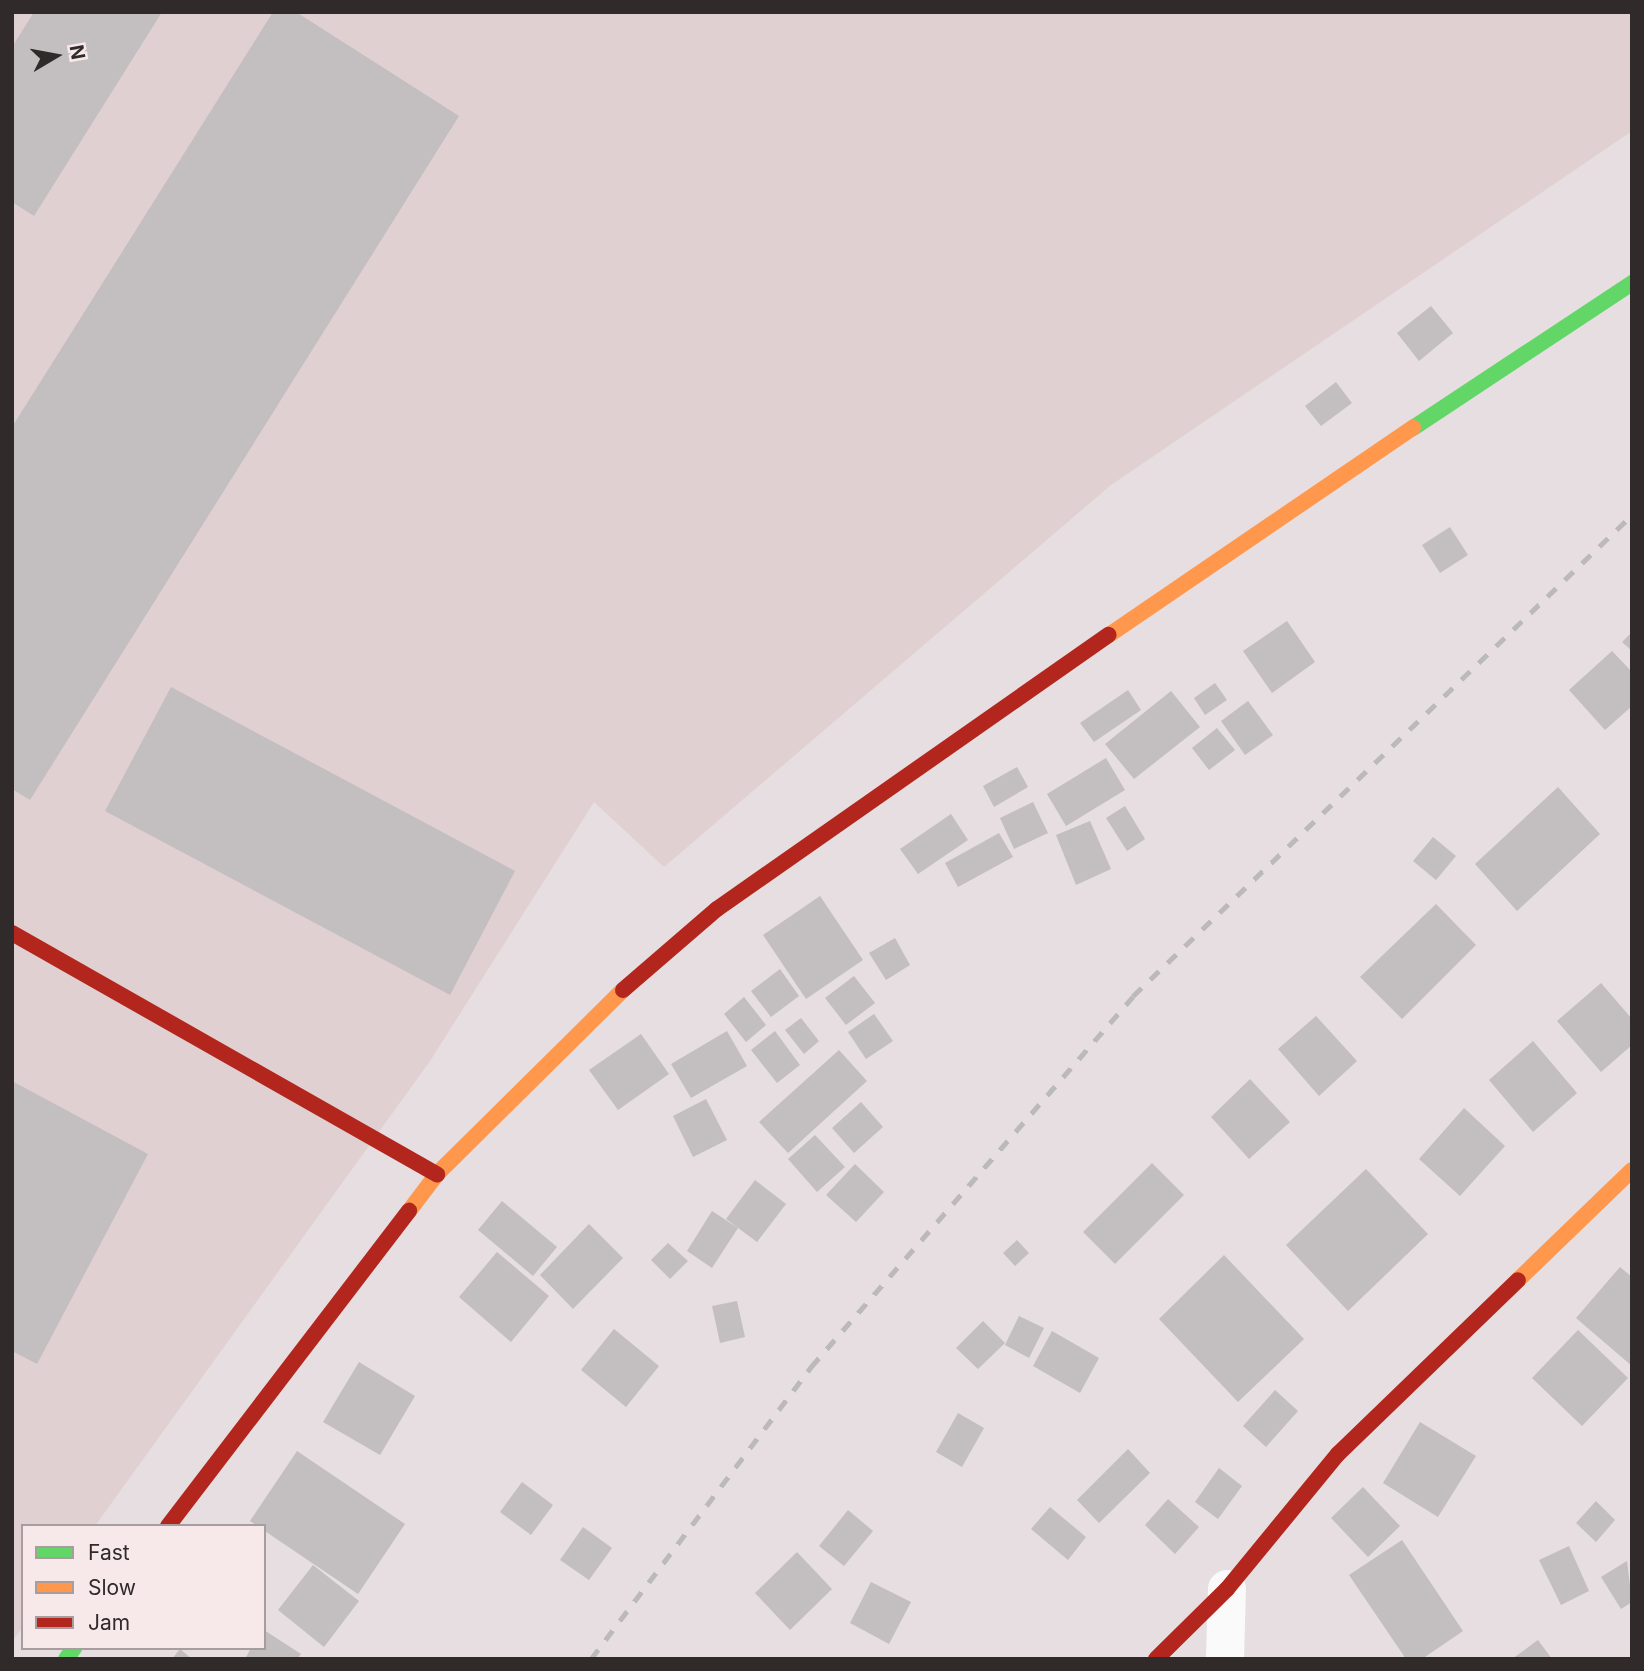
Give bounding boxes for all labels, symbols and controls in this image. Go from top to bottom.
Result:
north arrow [21,21,91,91]
text: N [65,43,90,61]
legend [21,1524,266,1650]
text: Fast [88,1540,130,1565]
text: Slow [88,1575,136,1600]
text: Jam [88,1610,130,1635]

